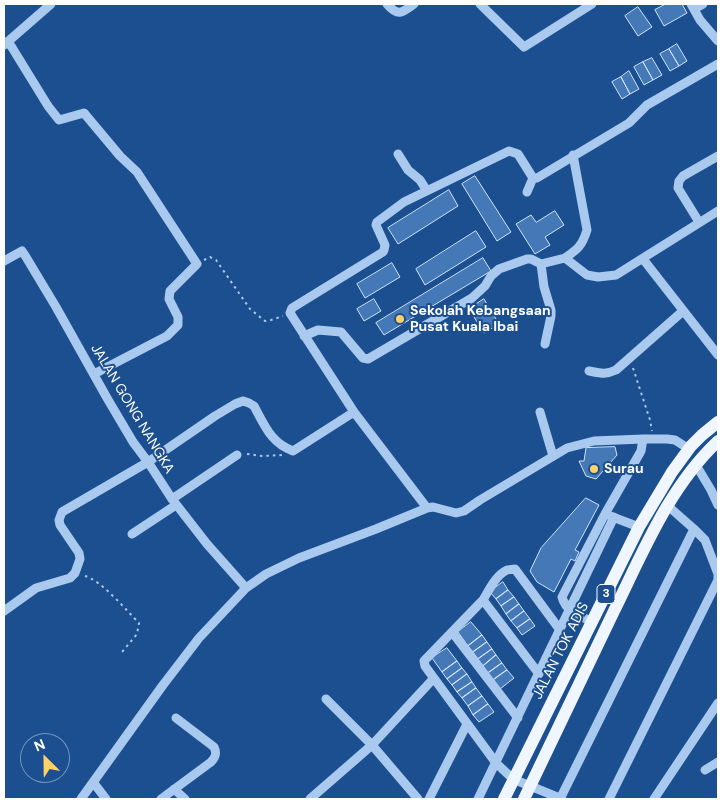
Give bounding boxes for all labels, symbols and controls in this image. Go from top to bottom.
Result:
place label: Sekolah Kebangsaan Pusat Kuala Ibai [410,303,551,336]
marker: Sekolah Kebangsaan Pusat Kuala Ibai [394,313,406,325]
street label: JALAN GONG NANGKA [87,341,177,477]
place label: Surau [604,461,644,477]
marker: Surau [588,463,600,475]
road number: 3 [597,584,615,604]
street label: JALAN TOK ADIS [529,600,593,702]
north arrow [20,733,70,783]
text: N [31,735,48,755]

